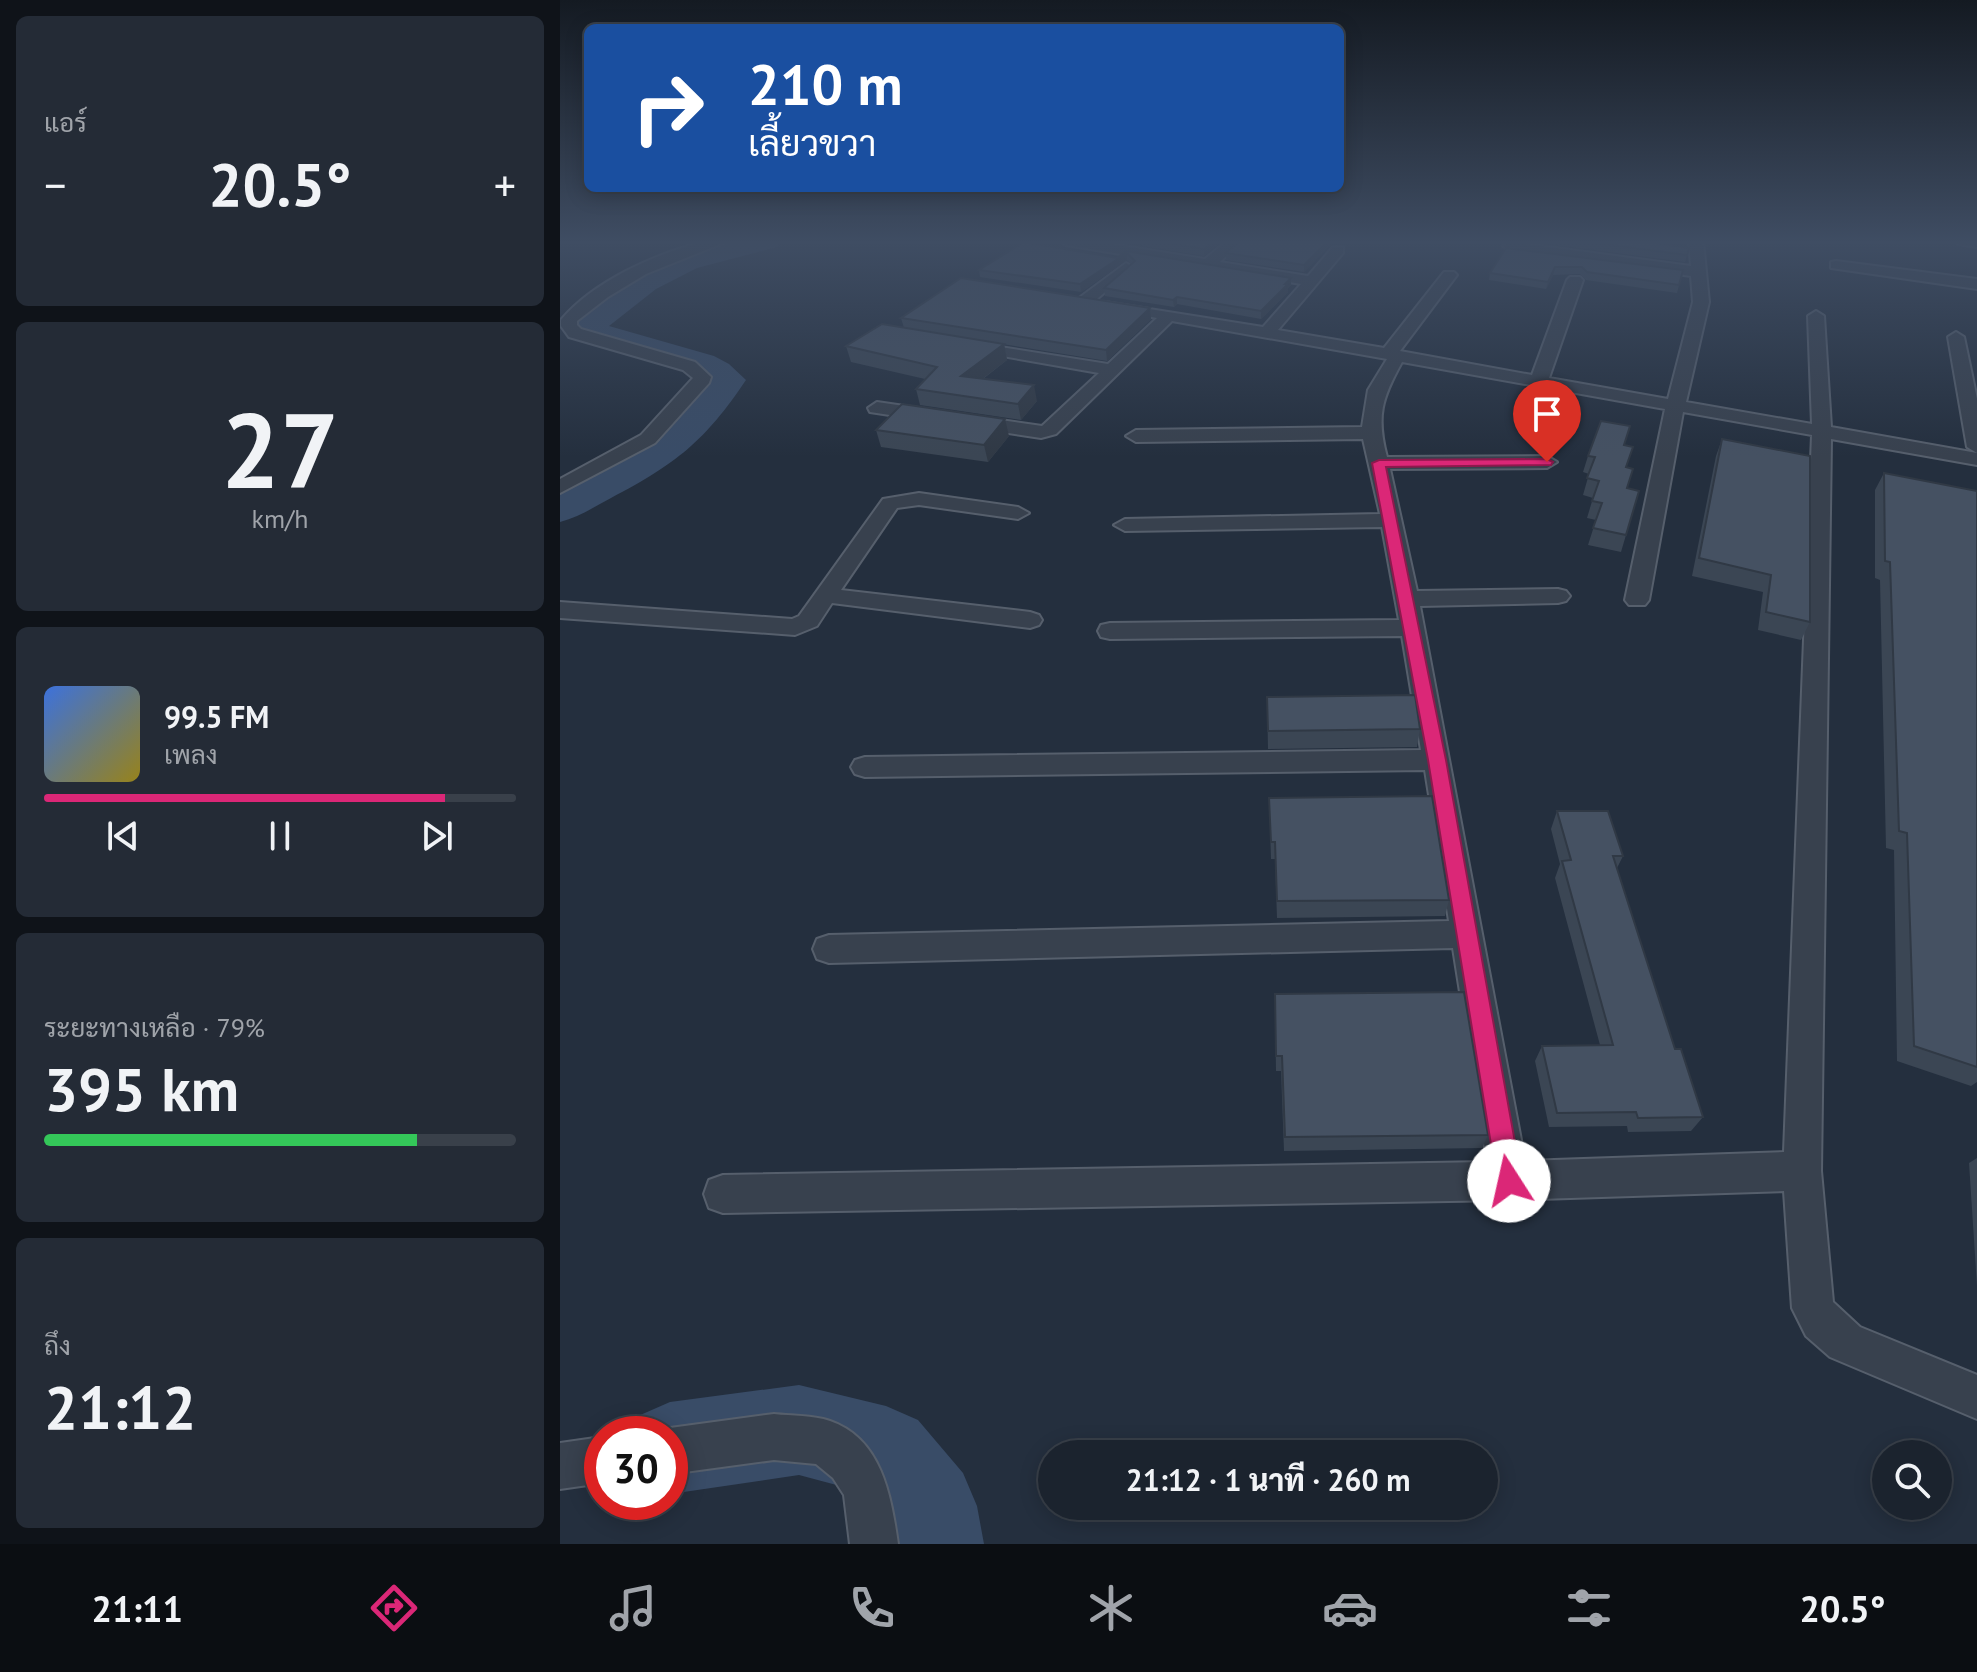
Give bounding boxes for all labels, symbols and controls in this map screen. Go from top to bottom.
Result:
text: 210 m [748,48,903,120]
icon: right [616,56,720,160]
text: แอร์ [44,106,87,139]
text: เลี้ยวขวา [748,119,876,166]
text: 20.5° [208,145,352,223]
text: − [44,156,66,213]
text: + [494,156,516,213]
pin [1513,380,1581,462]
text: 27 [221,382,339,517]
icon: arrive [1525,392,1569,436]
text: km/h [252,502,309,535]
text: 99.5 FM [164,697,269,736]
text: เพลง [164,738,218,771]
icon: previous [101,814,145,858]
icon: pause [258,814,302,858]
icon: next [415,814,459,858]
text: ระยะทางเหลือ · 79% [44,1011,265,1044]
text: 395 km [44,1050,239,1128]
position arrow [1467,1139,1551,1223]
text: ถึง [44,1329,71,1362]
text: 21:12 [44,1368,196,1446]
speed limit sign: 30 [584,1416,688,1520]
map controls [1872,1440,1952,1520]
button: search [1872,1440,1952,1520]
text: 21:12 · 1 นาที · 260 m [1126,1460,1410,1499]
icon: directions [366,1580,422,1636]
icon: music [605,1580,661,1636]
icon: phone [844,1580,900,1636]
icon: climate [1083,1580,1139,1636]
icon: car [1322,1580,1378,1636]
icon: filters [1561,1580,1617,1636]
text: 21:11 [91,1585,183,1632]
text: 20.5° [1800,1585,1885,1632]

